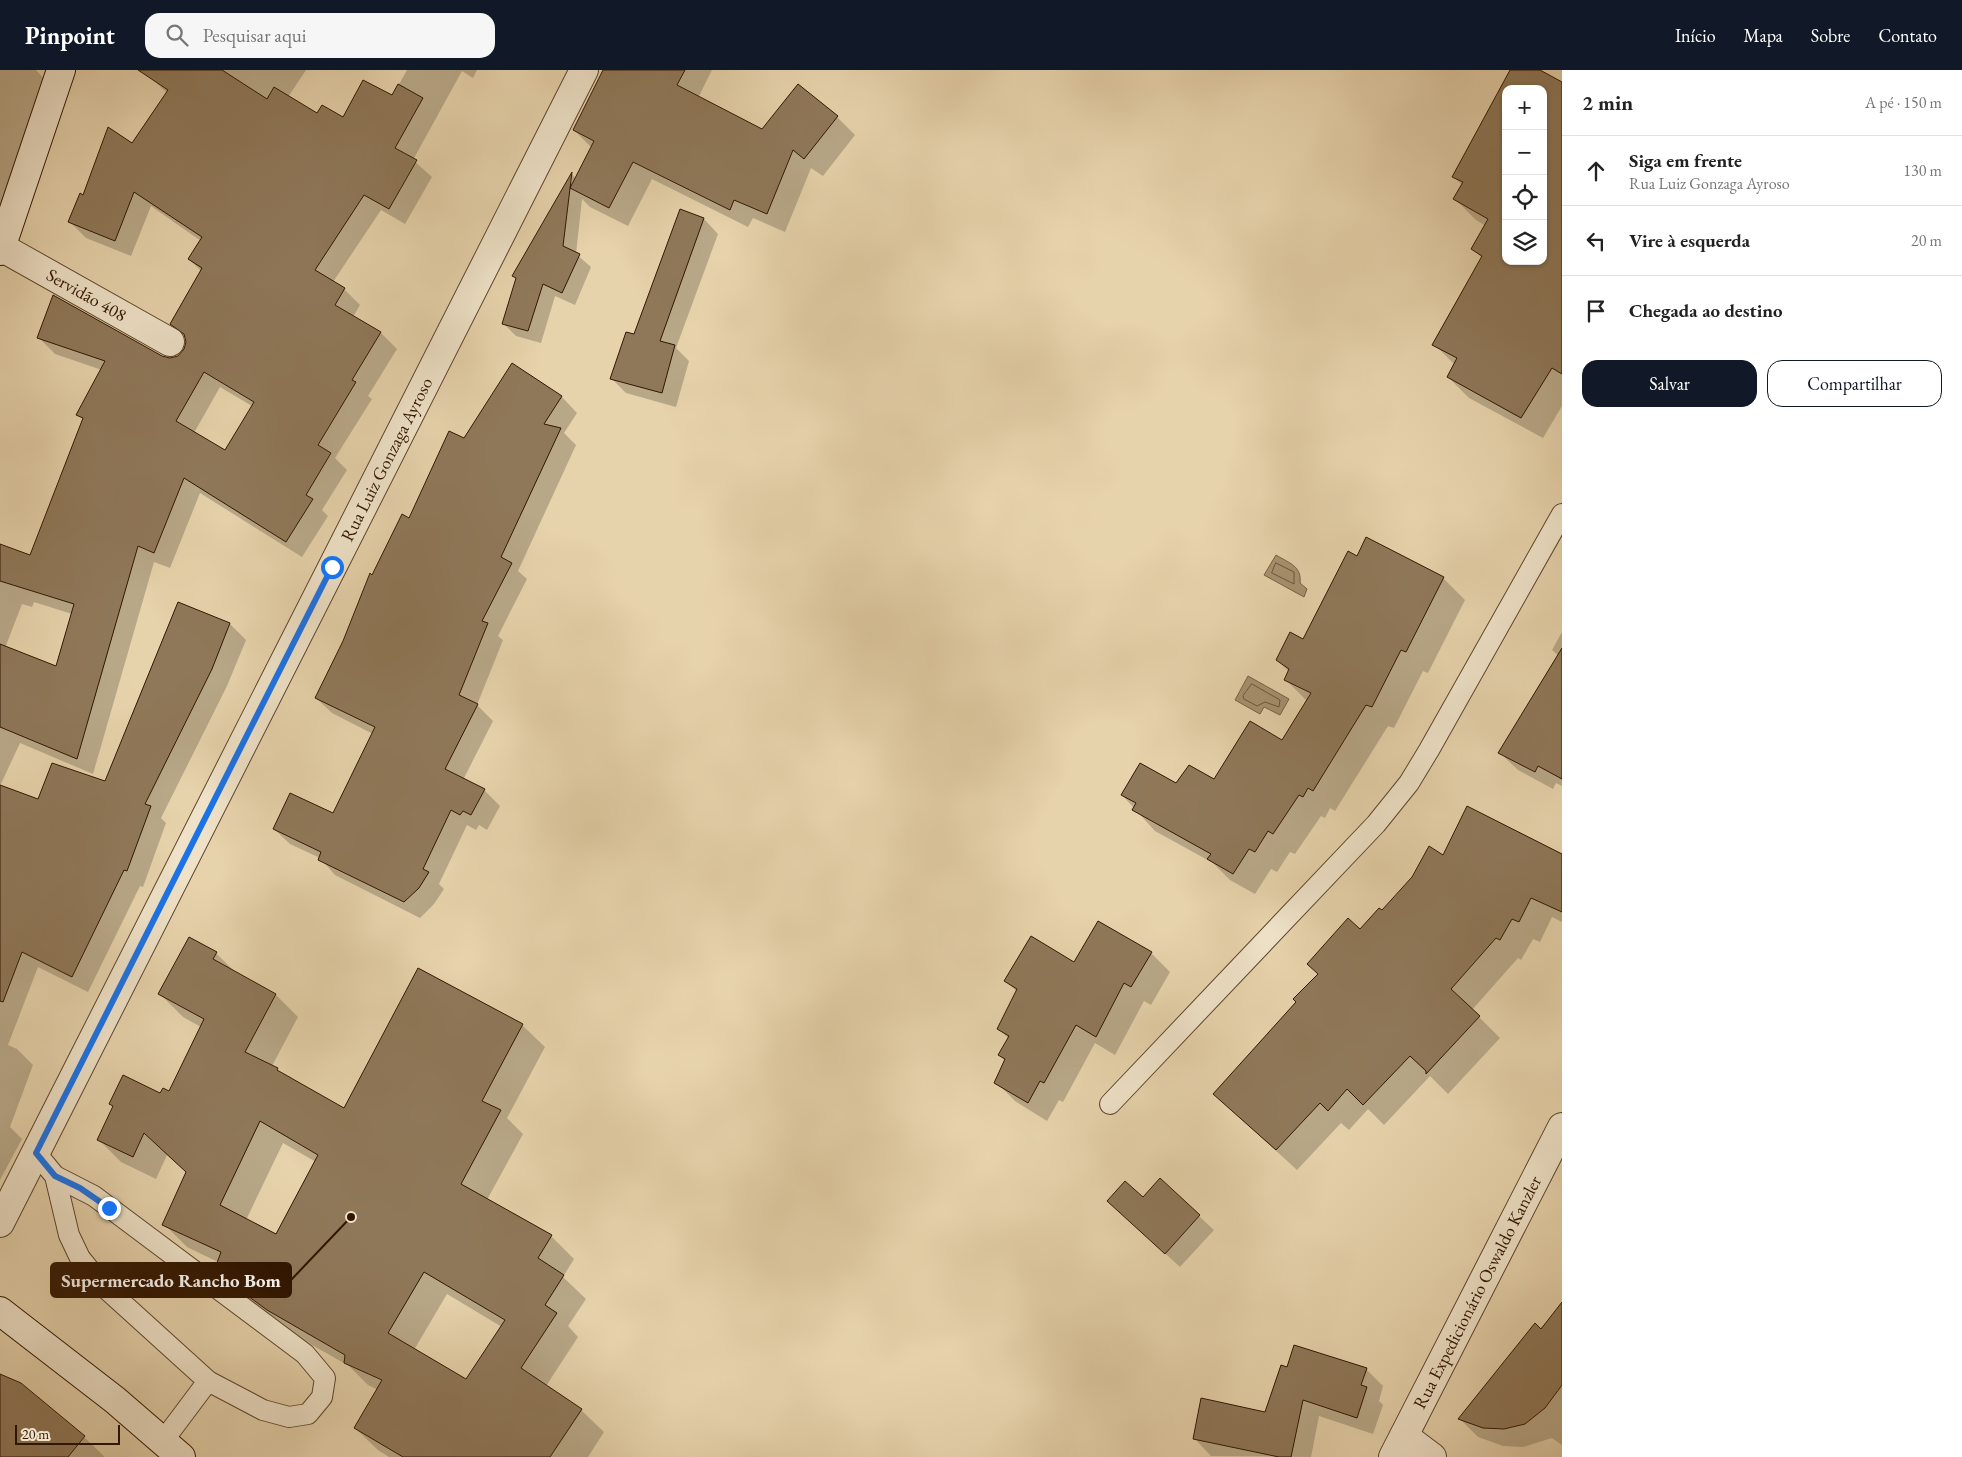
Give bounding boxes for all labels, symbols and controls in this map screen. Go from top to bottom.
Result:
search box [145,13,495,58]
text: Pinpoint [25,20,115,51]
icon: search [163,21,191,49]
text: Pesquisar aqui [203,23,307,48]
text: Início [1675,24,1716,47]
text: Mapa [1744,24,1783,47]
text: Sobre [1811,24,1850,47]
text: Contato [1878,24,1937,47]
map controls [1502,85,1547,265]
button: + [1502,85,1547,130]
text: 2 min [1582,89,1633,116]
text: A pé · 150 m [1865,92,1942,113]
button: − [1502,130,1547,175]
text: Siga em frente [1629,148,1742,173]
icon: ahead [1582,157,1610,185]
text: 130 m [1903,160,1942,181]
text: Rua Luiz Gonzaga Ayroso [1629,173,1790,194]
button: locate [1502,175,1547,220]
button: layers [1502,220,1547,265]
icon: left [1582,227,1610,255]
text: Vire à esquerda [1629,228,1750,253]
text: 20 m [1911,230,1942,251]
street label: Servidão 408 [42,263,131,326]
icon: arrive [1582,297,1610,325]
text: Chegada ao destino [1629,298,1783,323]
button: Salvar [1582,360,1757,407]
button: Compartilhar [1767,360,1942,407]
street label: Rua Luiz Gonzaga Ayroso [335,373,438,545]
route start [321,556,344,579]
street label: Rua Expedicionário Oswaldo Kanzler [1408,1172,1546,1413]
route end [98,1197,121,1220]
callout: Supermercado Rancho Bom [51,1263,291,1297]
text: Supermercado Rancho Bom [61,1268,282,1293]
scale bar [15,1422,120,1445]
text: 20 m [22,1425,49,1443]

